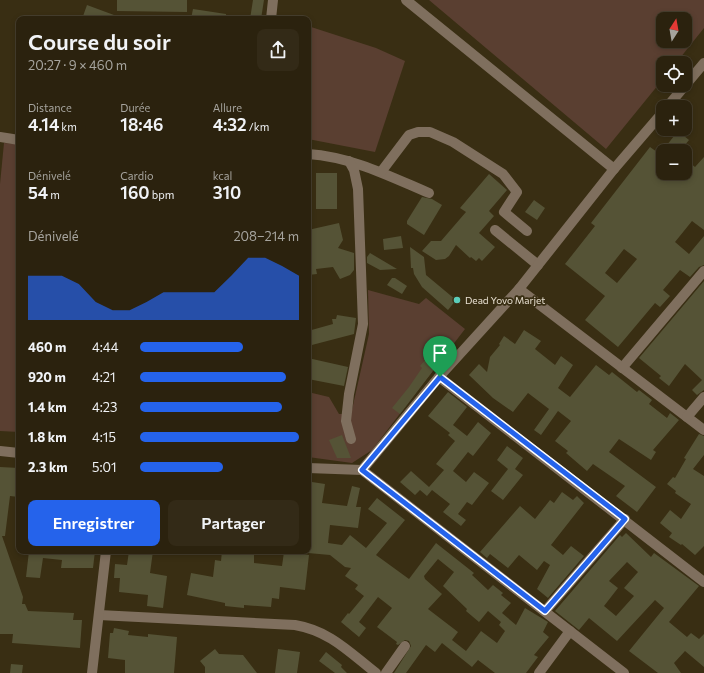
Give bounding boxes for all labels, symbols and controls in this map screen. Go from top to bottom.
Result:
north arrow [656,12,692,48]
map controls [656,12,692,180]
text: Course du soir [28,28,171,55]
button: share [257,29,299,71]
button: locate [656,56,692,92]
text: 20:27 · 9 × 460 m [28,57,127,73]
button: + [656,100,692,136]
text: Distance [28,101,72,114]
text: Durée [120,101,150,114]
text: Allure [213,101,242,114]
text: 4.14 [28,114,59,135]
text: 18:46 [120,114,163,135]
text: 4:32 [213,114,247,135]
text: km [59,120,77,133]
text: /km [247,120,269,133]
button: − [656,144,692,180]
text: Dénivelé [28,169,71,182]
text: Cardio [120,169,154,182]
text: kcal [213,169,232,182]
text: 54 [28,182,48,203]
text: 160 [120,182,150,203]
text: 310 [213,182,241,203]
text: m [48,188,60,201]
text: bpm [150,188,174,201]
text: Dénivelé [28,228,79,244]
text: 208–214 m [233,228,299,244]
place label: Dead Yovo Marjet [465,294,545,306]
marker: Dead Yovo Marjet [452,295,462,305]
pin [423,336,457,377]
text: 460 m [28,339,66,355]
text: 4:44 [92,339,118,355]
icon: arrive [429,342,451,364]
text: 920 m [28,369,66,385]
text: 4:21 [92,369,116,385]
text: 1.4 km [28,399,67,415]
text: 4:23 [92,399,118,415]
text: 1.8 km [28,429,66,445]
text: 4:15 [92,429,116,445]
text: 2.3 km [28,459,68,475]
text: 5:01 [92,459,117,475]
button: Enregistrer [28,500,160,546]
button: Partager [168,500,299,546]

